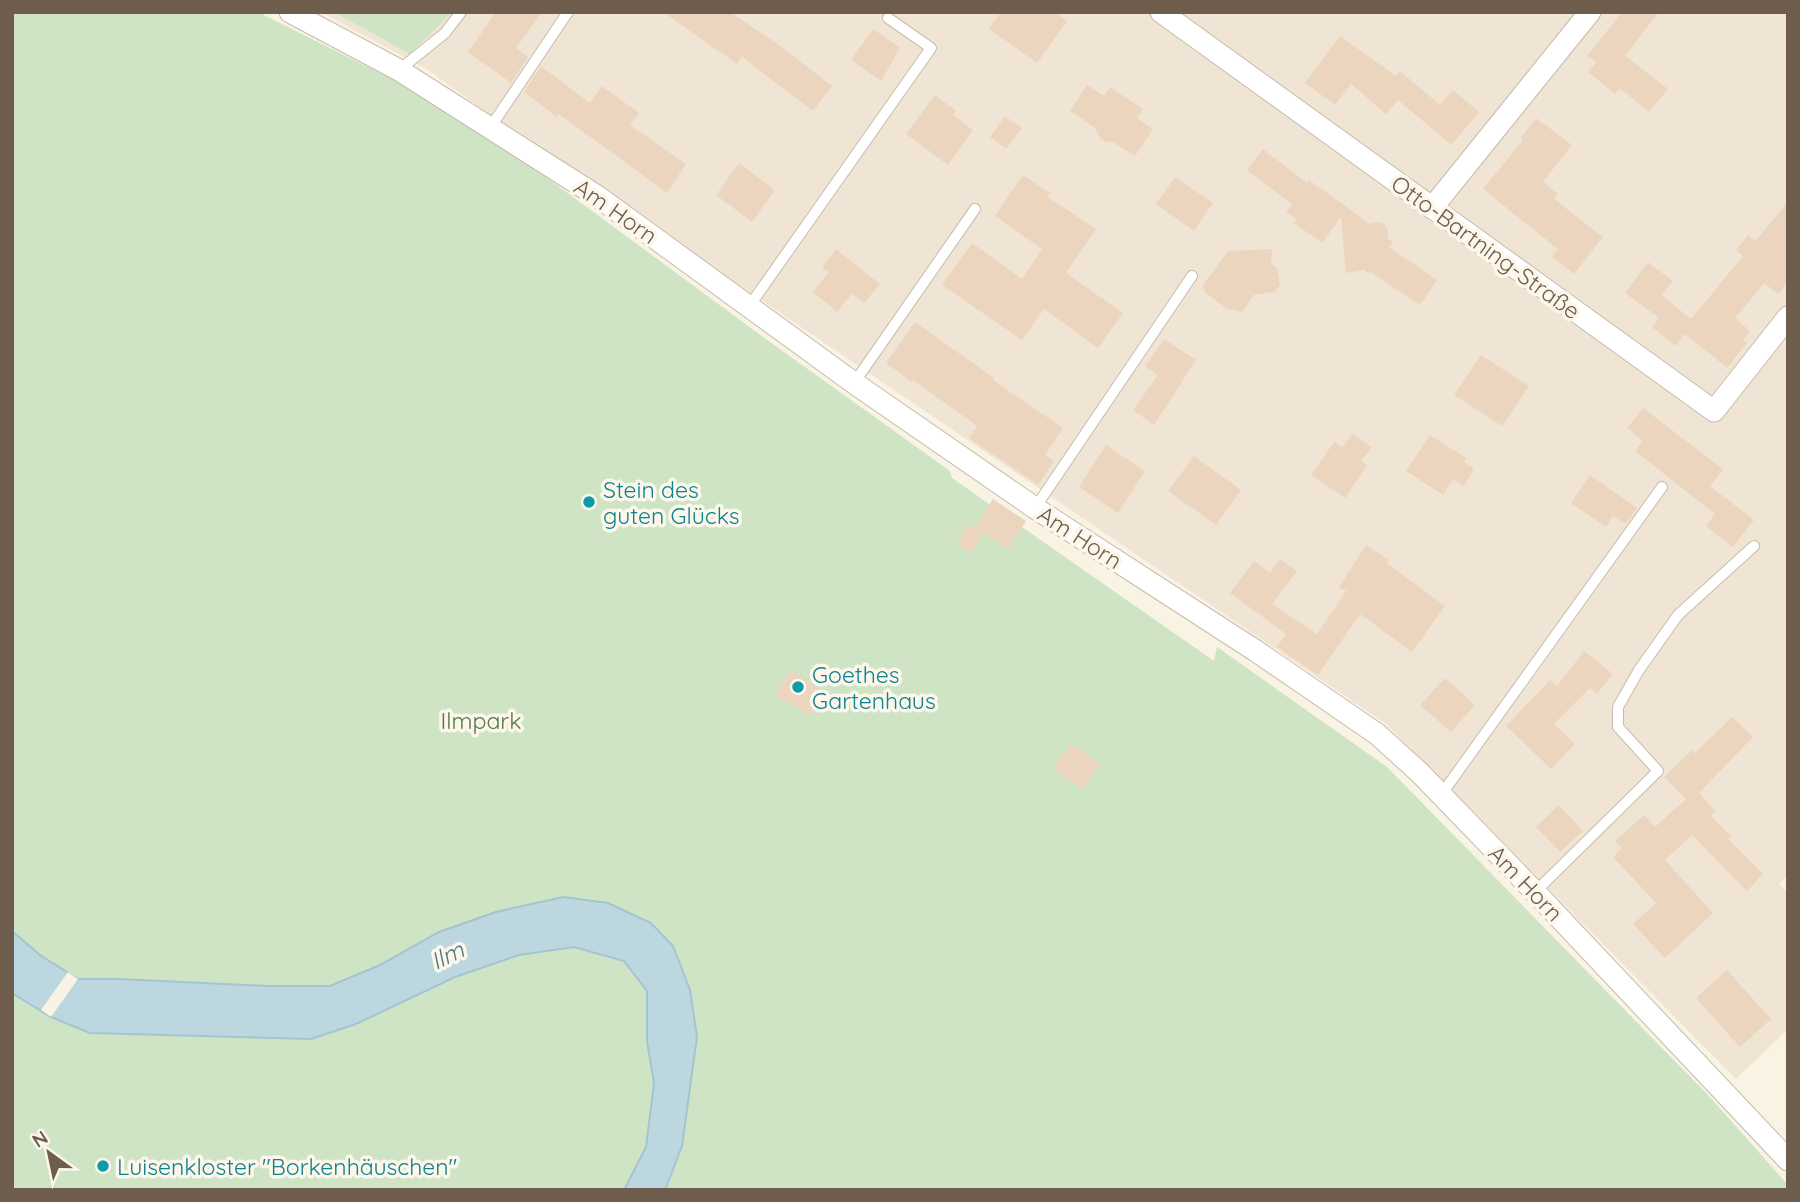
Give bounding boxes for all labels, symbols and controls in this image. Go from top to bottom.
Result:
street label: Otto-Bartning-Straße [1386,169,1586,325]
street label: Am Horn [569,172,663,250]
place label: Stein des guten Glücks [603,475,740,530]
marker: Stein des guten Glücks [581,494,597,510]
street label: Am Horn [1032,499,1128,575]
place label: Goethes Gartenhaus [812,660,936,715]
marker: Goethes Gartenhaus [790,679,806,695]
park label: Ilmpark [440,706,522,735]
street label: Am Horn [1483,839,1569,927]
water label: Ilm [425,934,470,976]
north arrow [14,1118,84,1188]
text: N [27,1125,52,1153]
place label: Luisenkloster "Borkenhäuschen" [117,1152,457,1181]
marker: Luisenkloster "Borkenhäuschen" [95,1158,111,1174]

